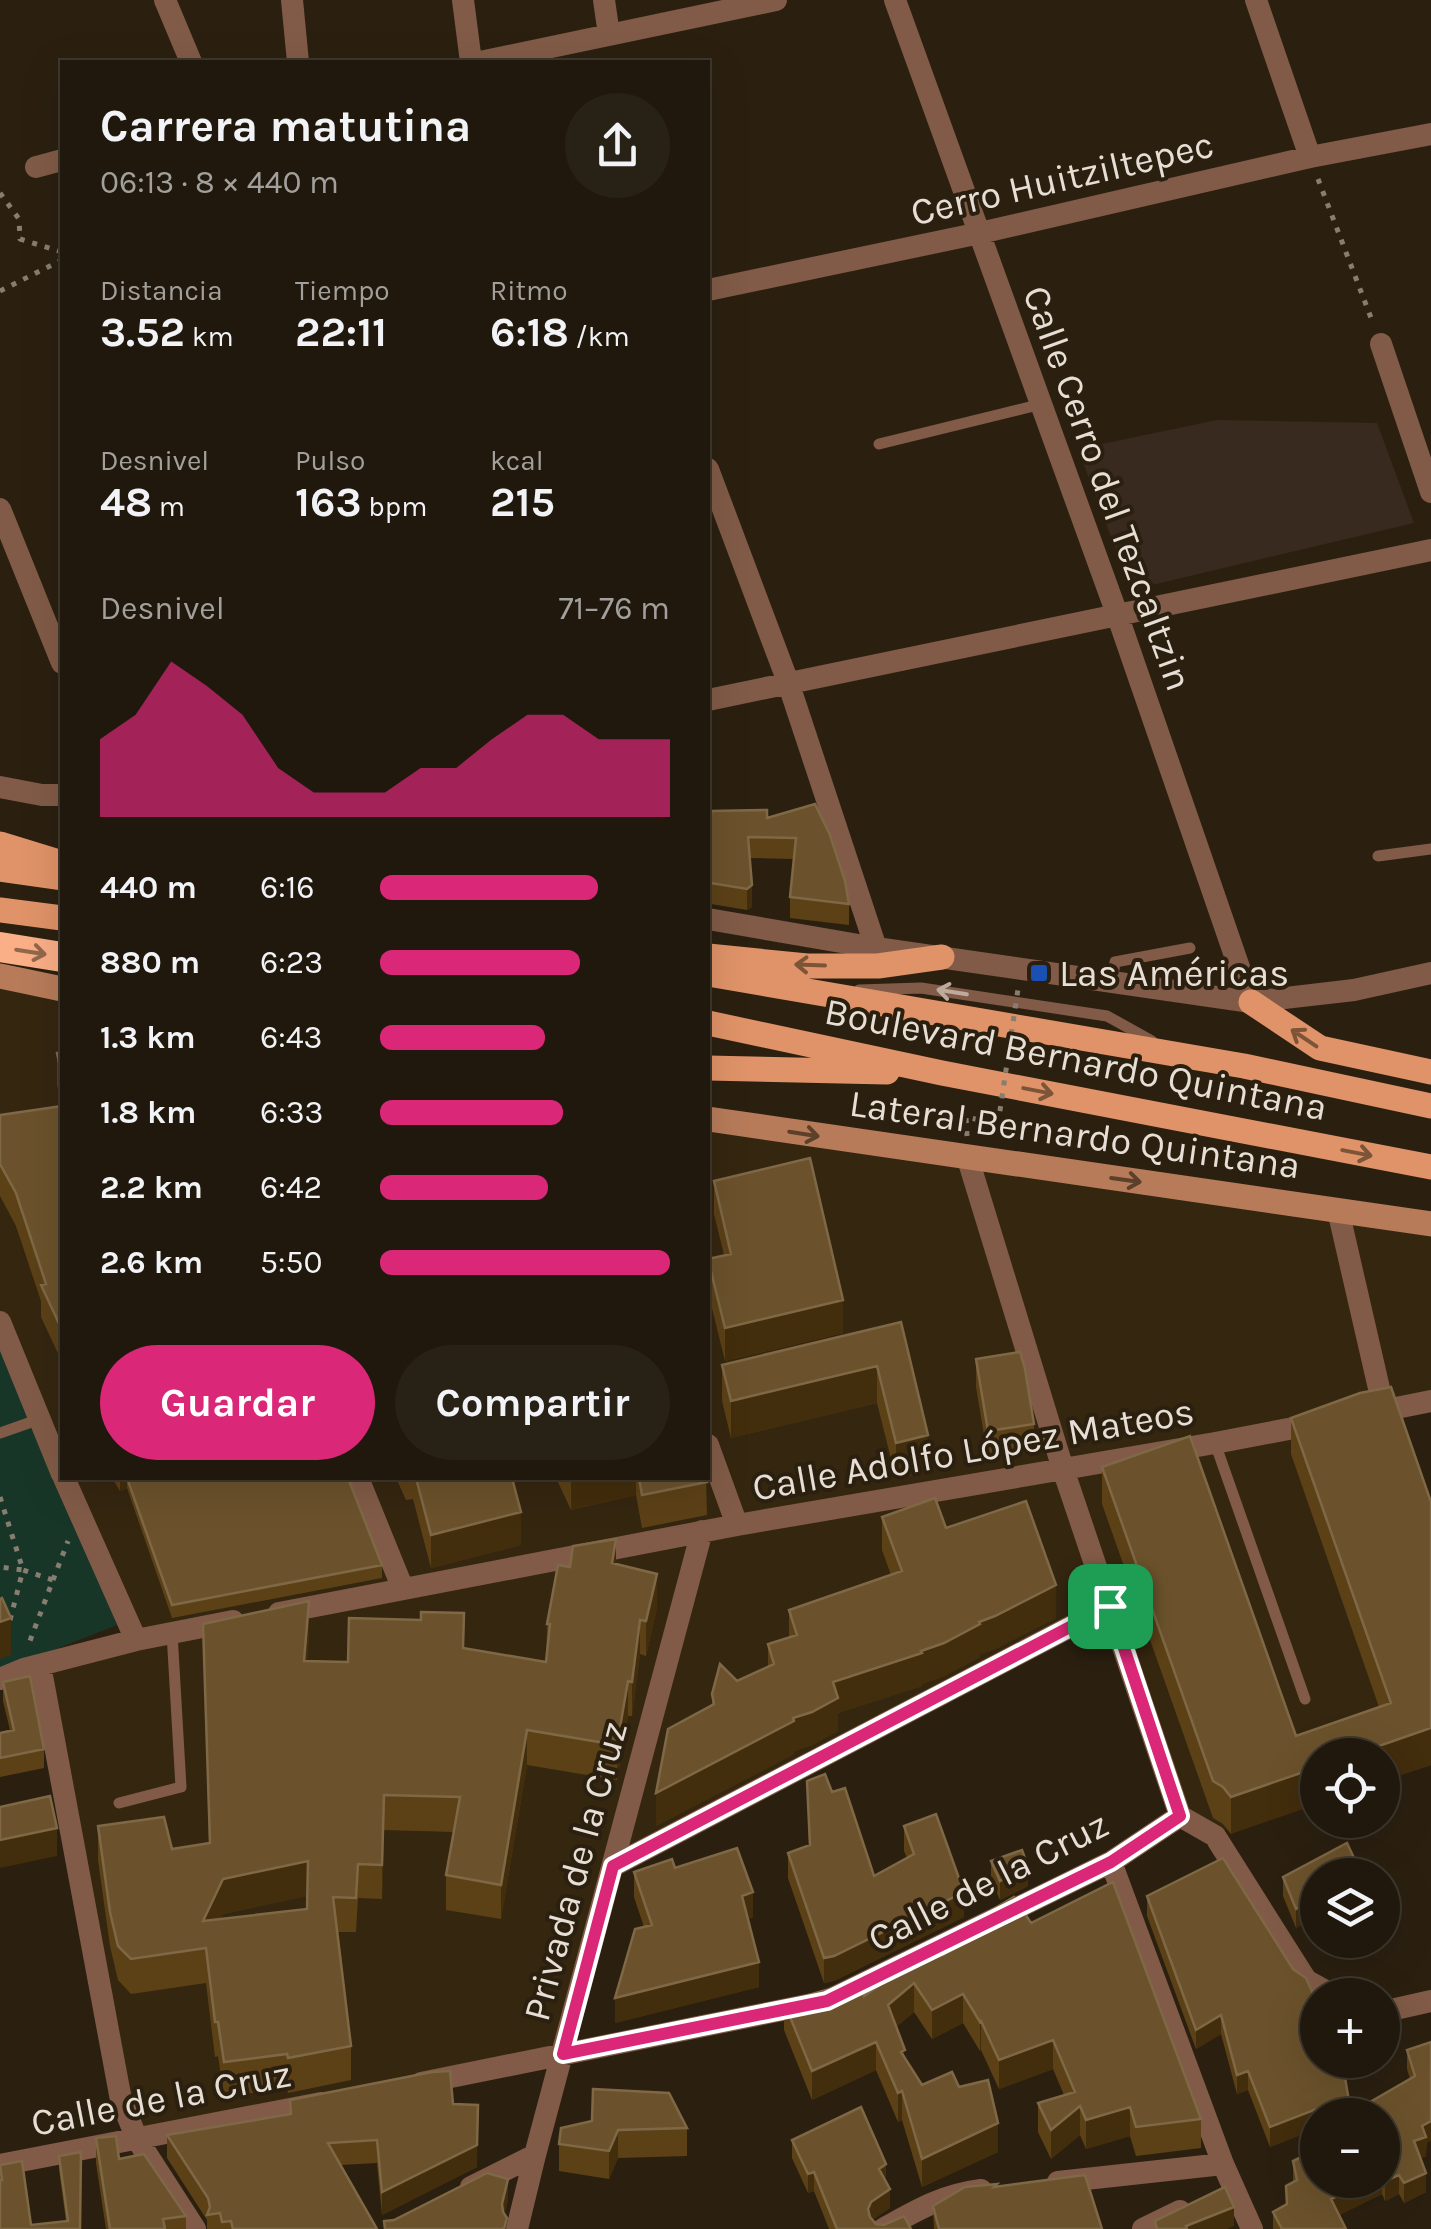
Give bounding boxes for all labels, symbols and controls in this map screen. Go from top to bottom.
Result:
button: share [565,93,670,198]
text: Carrera matutina [100,100,471,152]
street label: Cerro Huitziltepec [906,122,1218,235]
text: 06:13 · 8 × 440 m [100,164,339,201]
text: Distancia [100,274,223,307]
text: Tiempo [295,274,390,307]
text: Ritmo [490,274,568,307]
street label: Calle Cerro del Tezcaltzin [1013,280,1202,697]
text: 3.52 [100,307,185,357]
text: 22:11 [295,307,387,357]
text: 6:18 [490,307,569,357]
text: km [185,320,234,353]
text: /km [569,320,630,353]
text: Desnivel [100,444,209,477]
text: Pulso [295,444,365,477]
text: kcal [490,444,543,477]
text: 48 [100,477,152,527]
text: 163 [295,477,362,527]
text: 215 [490,477,555,527]
text: m [152,490,185,523]
text: bpm [362,490,427,523]
text: Desnivel [100,590,225,627]
text: 71–76 m [558,590,670,627]
text: 440 m [100,869,197,906]
text: 6:16 [260,869,315,906]
one-way arrow [15,943,47,962]
text: 880 m [100,944,200,981]
text: 6:23 [260,944,323,981]
place label: Las Américas [1059,951,1289,996]
one-way arrow [794,956,826,975]
marker: Las Américas [1028,962,1050,984]
one-way arrow [936,983,968,1001]
street label: Boulevard Bernardo Quintana [821,989,1331,1130]
text: 1.3 km [100,1019,196,1056]
text: 6:43 [260,1019,322,1056]
one-way arrow [1291,1028,1319,1049]
street label: Lateral Bernardo Quintana [847,1081,1303,1188]
one-way arrow [1021,1082,1054,1101]
text: 1.8 km [100,1094,196,1131]
text: 6:33 [260,1094,324,1131]
one-way arrow [787,1125,820,1143]
one-way arrow [1340,1144,1373,1163]
text: 2.2 km [100,1169,203,1206]
text: 6:42 [260,1169,322,1206]
one-way arrow [1109,1172,1141,1190]
text: 2.6 km [100,1244,203,1281]
text: 5:50 [260,1244,323,1281]
button: Guardar [100,1345,375,1460]
button: Compartir [395,1345,670,1460]
street label: Calle Adolfo López Mateos [749,1388,1197,1511]
pin [1068,1564,1153,1649]
icon: arrive [1083,1579,1138,1634]
street label: Privada de la Cruz [514,1716,637,2026]
map controls [1300,1738,1400,2198]
button: locate [1300,1738,1400,1838]
street label: Calle de la Cruz [861,1802,1116,1961]
button: layers [1300,1858,1400,1958]
button: + [1300,1978,1400,2078]
street label: Calle de la Cruz [27,2051,295,2146]
button: − [1300,2098,1400,2198]

